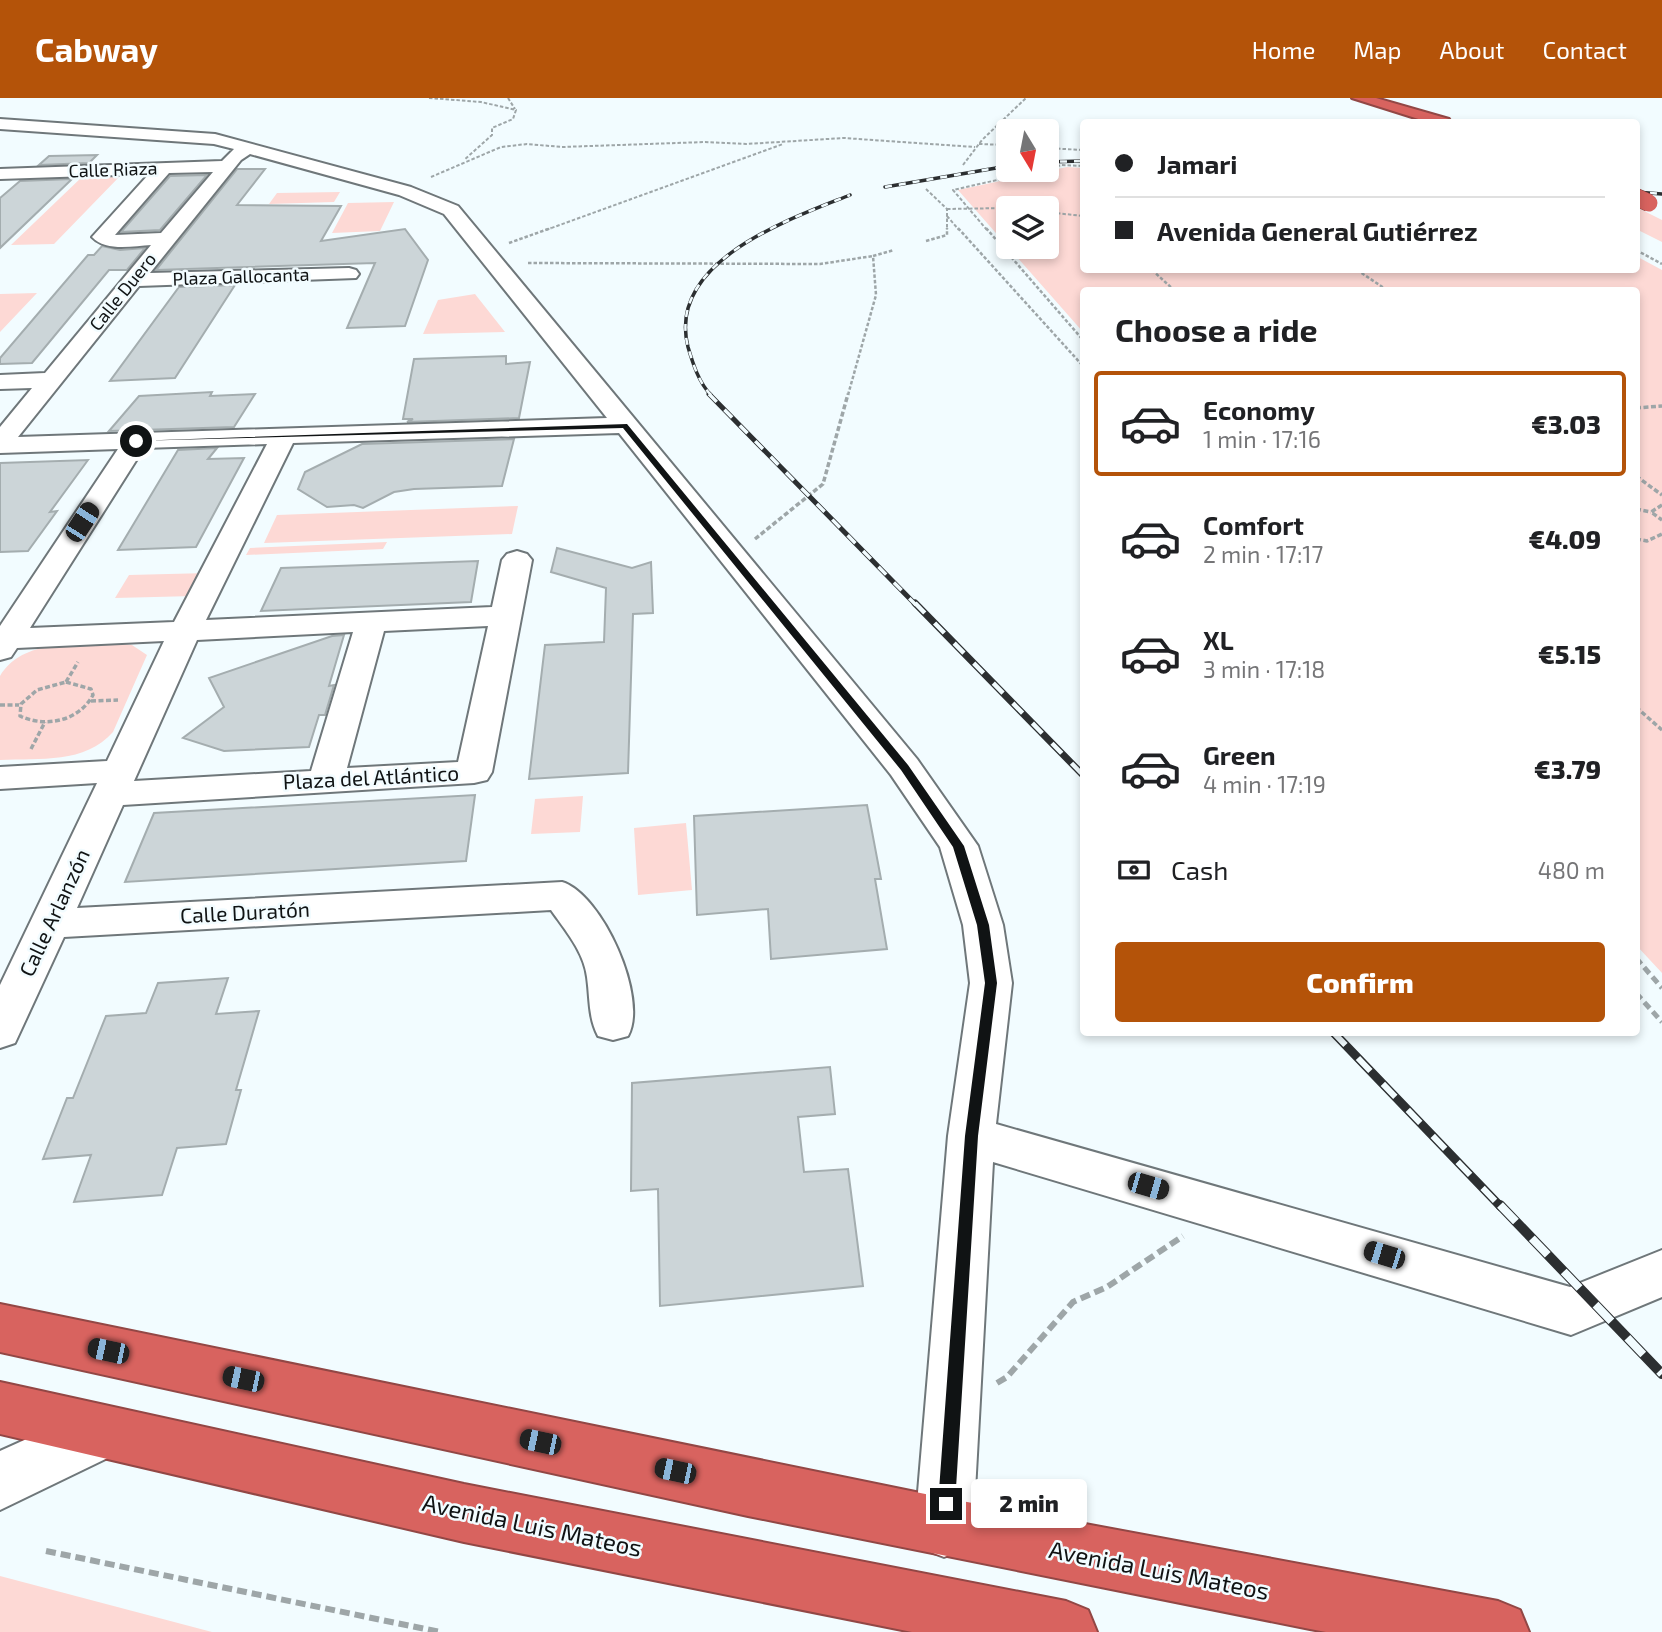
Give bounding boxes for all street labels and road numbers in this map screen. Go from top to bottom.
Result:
street label: Calle Riaza [68,156,158,182]
street label: Calle Duero [84,248,160,335]
street label: Plaza Gallocanta [172,263,310,289]
street label: Plaza del Atlántico [282,759,460,794]
street label: Calle Arlanzón [13,845,94,980]
street label: Calle Duratón [179,896,310,927]
street label: Avenida Luis Mateos [420,1487,645,1562]
street label: Avenida Luis Mateos [1047,1534,1272,1605]

